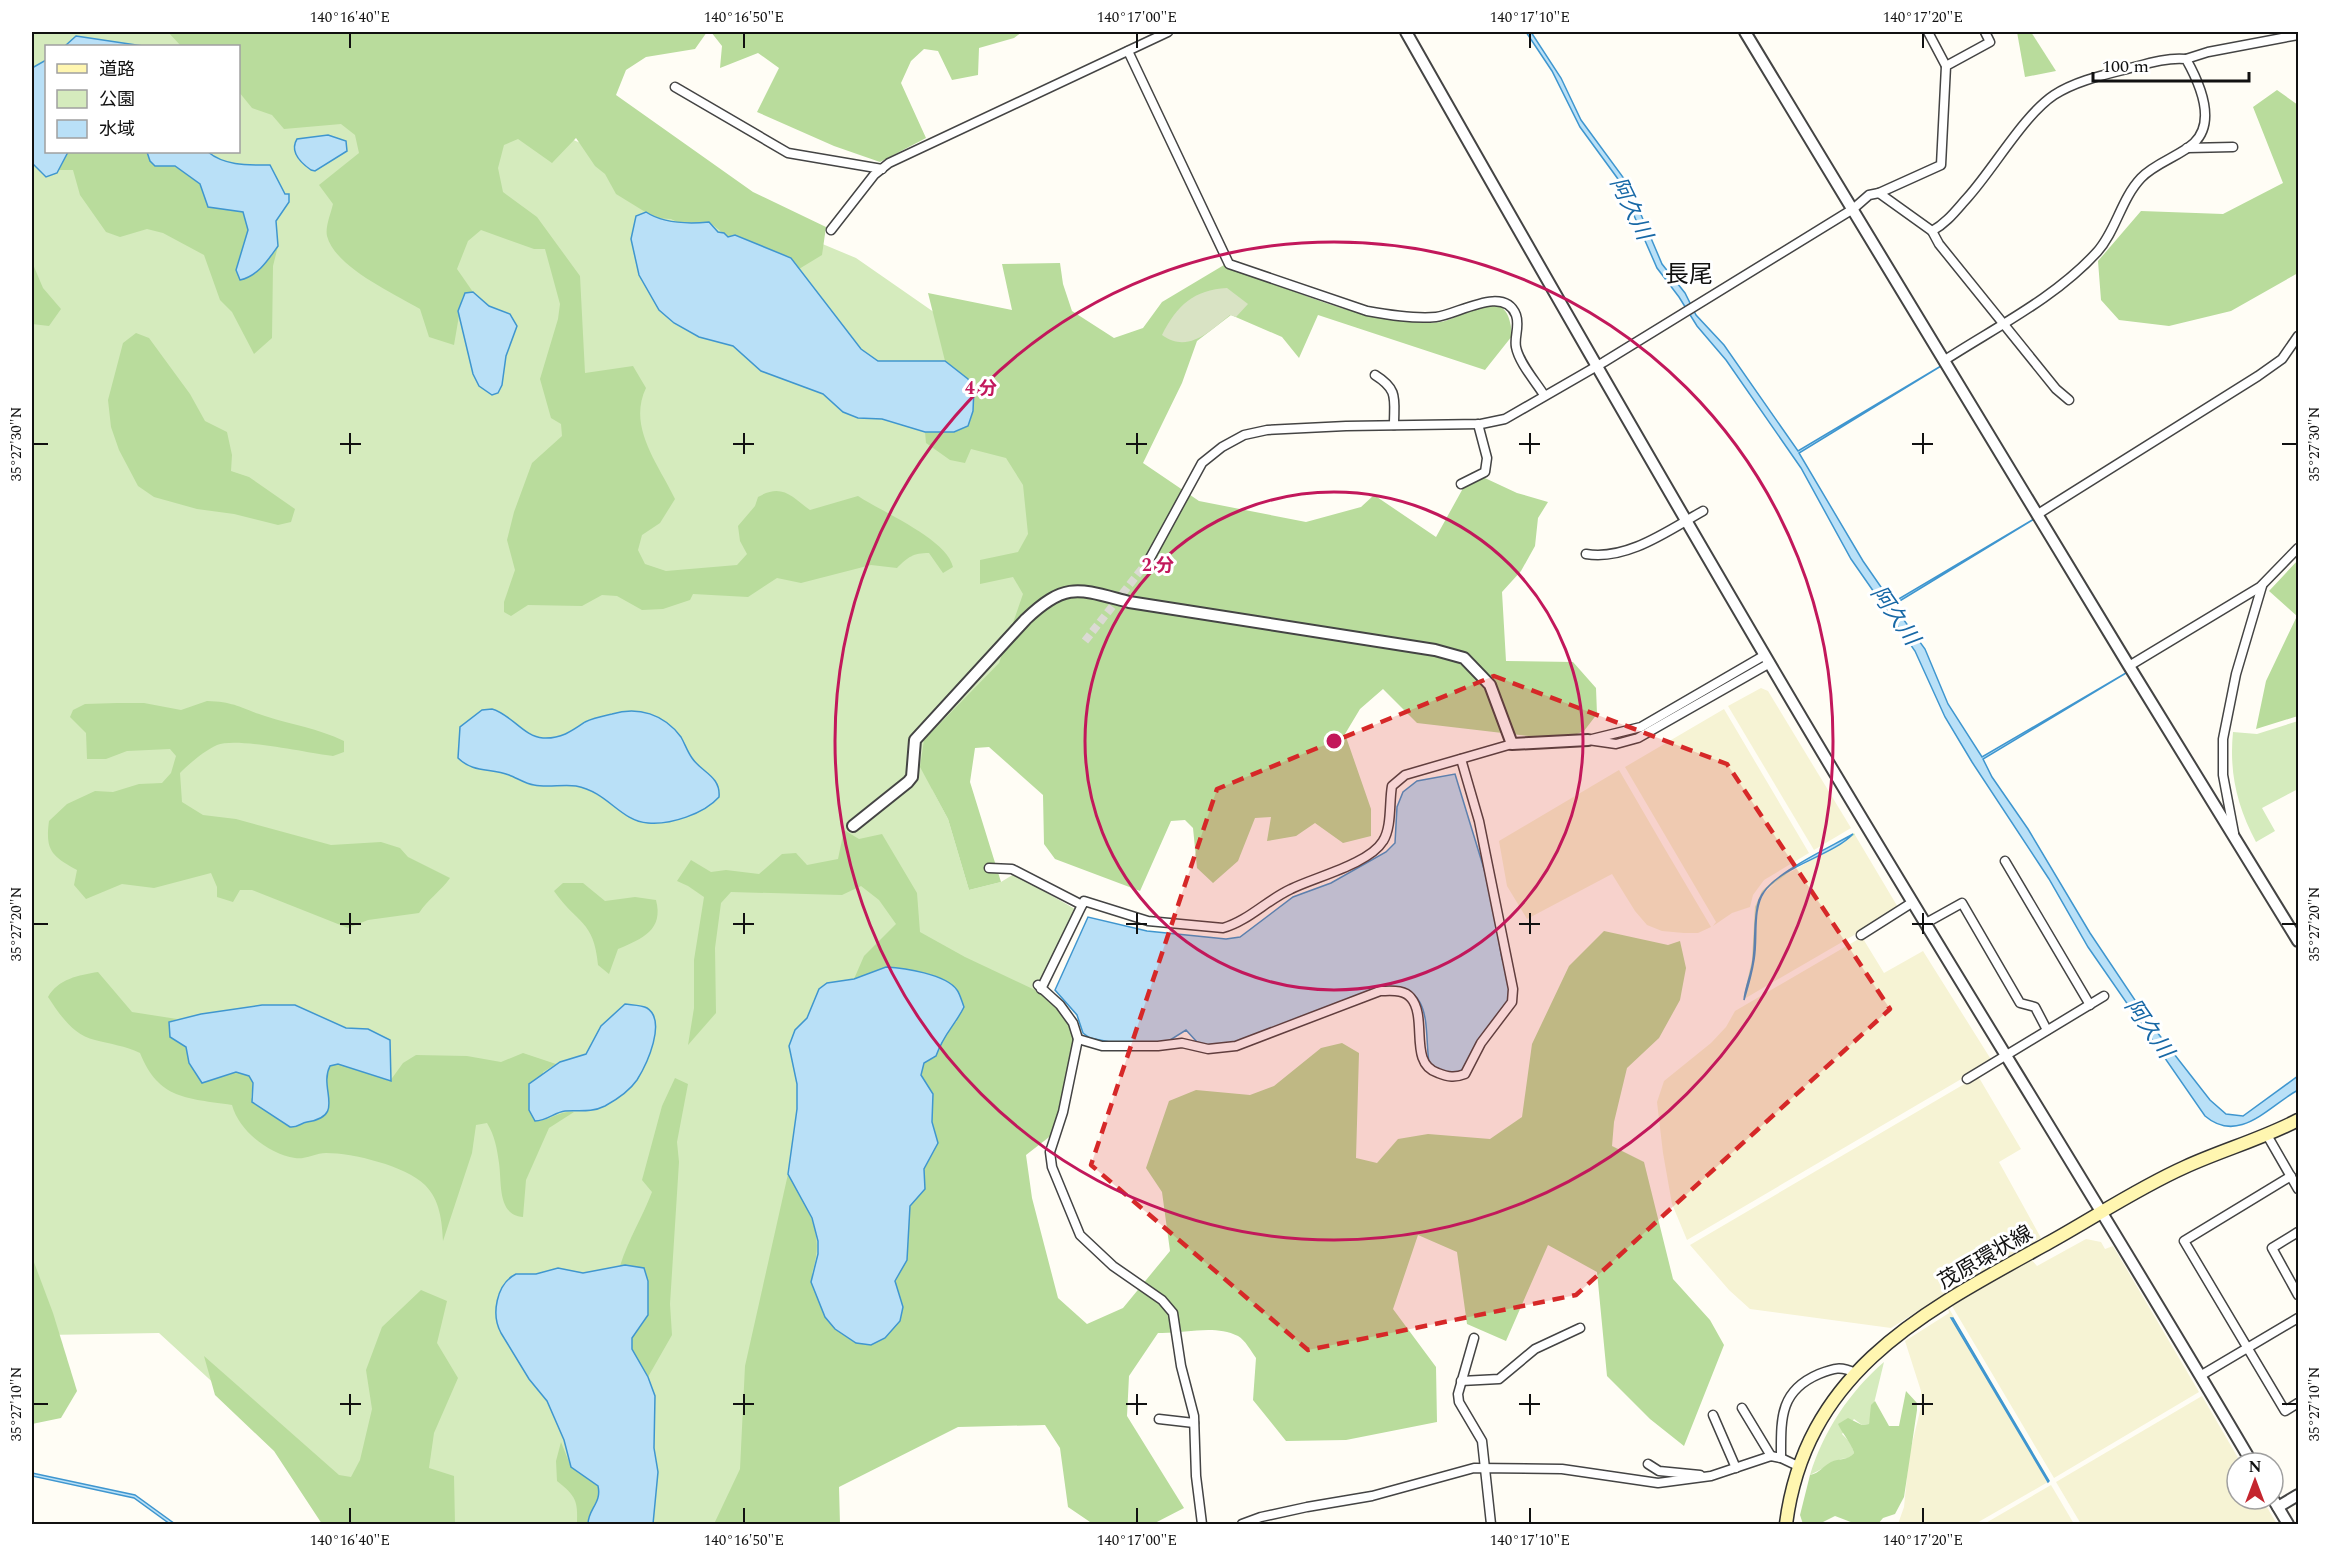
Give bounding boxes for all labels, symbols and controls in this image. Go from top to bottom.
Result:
text: 140°16'40"E [310,6,390,29]
text: 140°16'50"E [704,6,784,29]
text: 140°17'00"E [1097,6,1177,29]
text: 140°17'10"E [1490,6,1570,29]
text: 140°17'20"E [1883,6,1963,29]
legend [45,45,240,153]
scale bar [2093,45,2249,83]
text: 100 m [2102,53,2149,80]
text: 道路 [99,56,135,83]
text: 公園 [99,86,135,113]
text: 水域 [99,116,135,143]
water label: 阿久川 [1601,172,1661,247]
district label: 長尾 [1665,257,1713,293]
text: 4 分 [965,375,997,402]
text: 35°27'30"N [5,406,28,482]
text: 35°27'30"N [2303,406,2326,482]
text: 2 分 [1142,552,1174,579]
water label: 阿久川 [1862,579,1928,654]
centre of rings [1324,731,1344,751]
text: 35°27'20"N [5,886,28,962]
text: 35°27'20"N [2303,886,2326,962]
water label: 阿久川 [2116,992,2182,1067]
street label: 茂原環状線 [1932,1218,2039,1298]
text: 35°27'10"N [5,1366,28,1442]
text: 35°27'10"N [2303,1366,2326,1442]
north arrow [2225,1451,2285,1511]
text: N [2248,1455,2262,1479]
text: 140°16'40"E [310,1529,390,1552]
text: 140°16'50"E [704,1529,784,1552]
text: 140°17'00"E [1097,1529,1177,1552]
text: 140°17'10"E [1490,1529,1570,1552]
text: 140°17'20"E [1883,1529,1963,1552]

